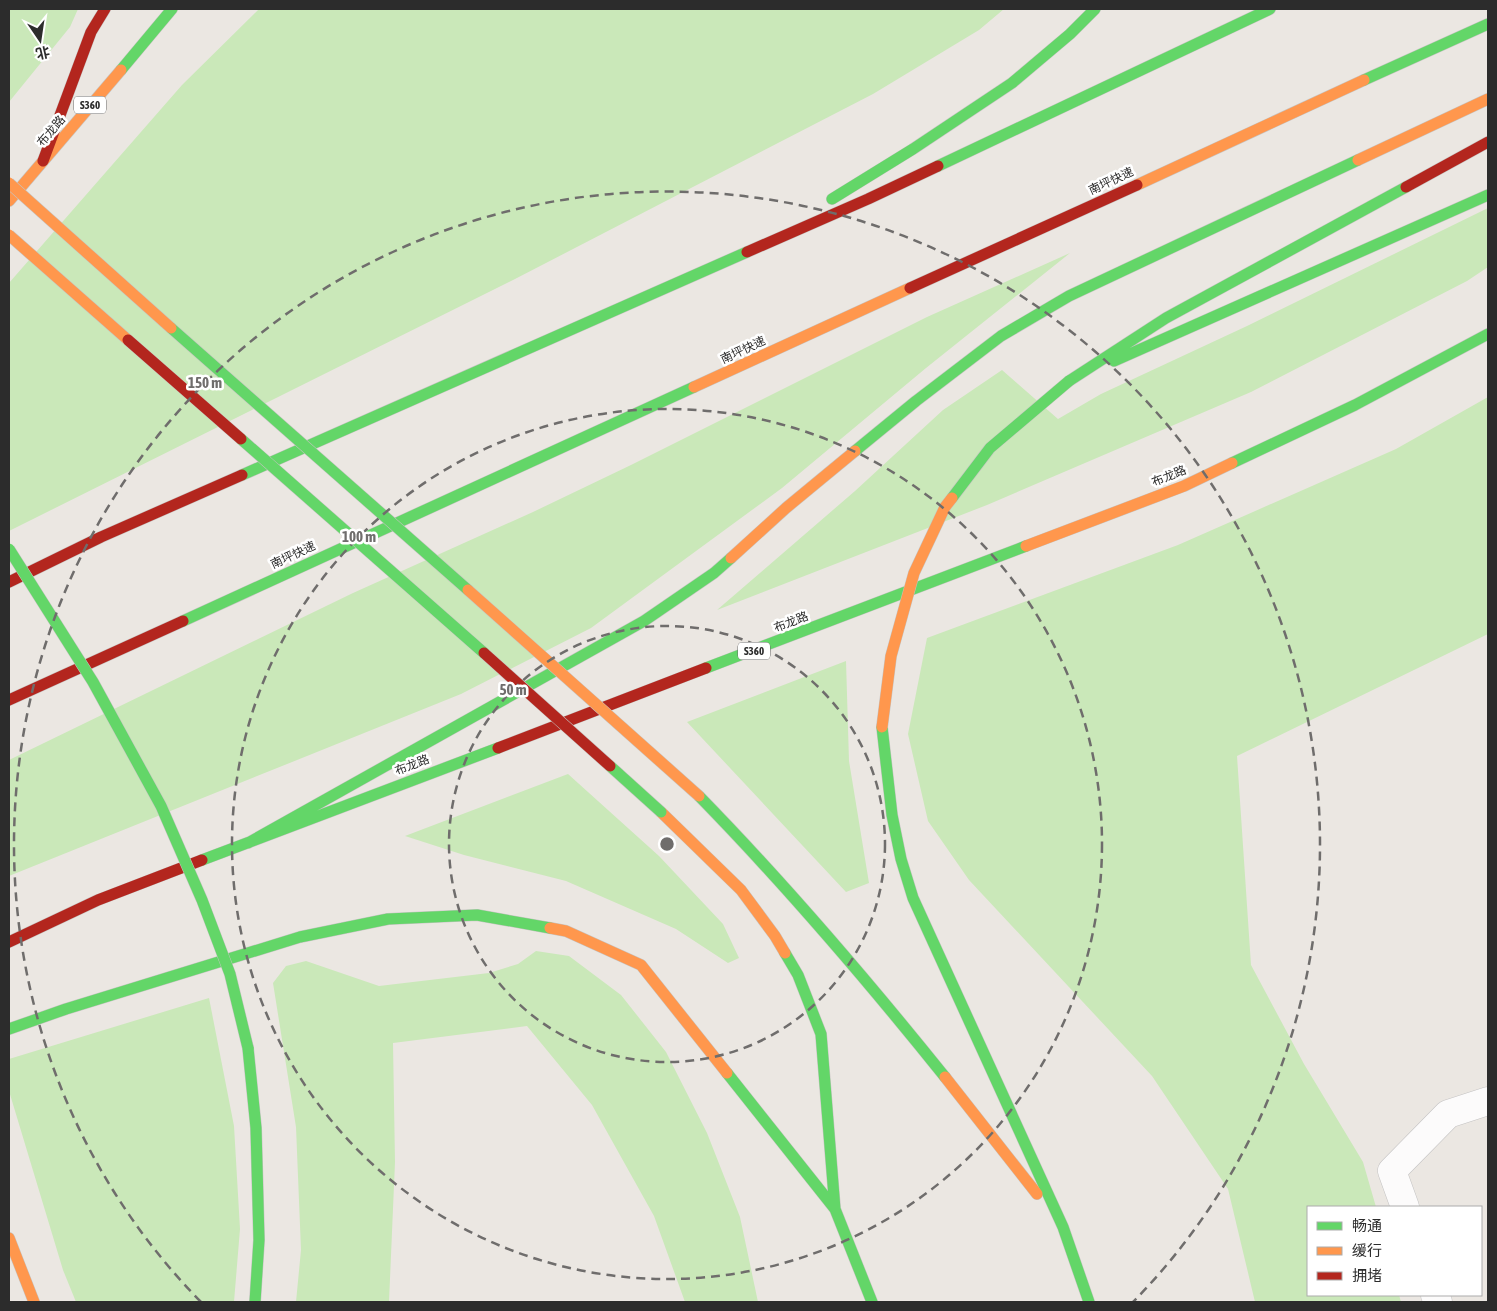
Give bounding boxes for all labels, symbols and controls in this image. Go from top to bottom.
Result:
north arrow [15,15,65,65]
text: 北 [34,43,52,62]
road number: S360 [74,96,106,114]
street label: 布龙路 [34,113,68,149]
street label: 南坪快速 [1086,165,1136,197]
street label: 南坪快速 [718,334,768,366]
text: 150 m [188,374,222,391]
street label: 布龙路 [1150,463,1188,489]
text: 100 m [342,528,376,545]
street label: 南坪快速 [268,539,318,571]
street label: 布龙路 [772,609,810,635]
road number: S360 [738,642,770,659]
text: 50 m [500,681,527,698]
street label: 布龙路 [393,752,431,778]
centre of rings [658,835,676,853]
legend [1307,1206,1482,1296]
text: 畅通 [1352,1217,1382,1234]
text: 缓行 [1352,1242,1382,1259]
text: 拥堵 [1352,1267,1382,1284]

